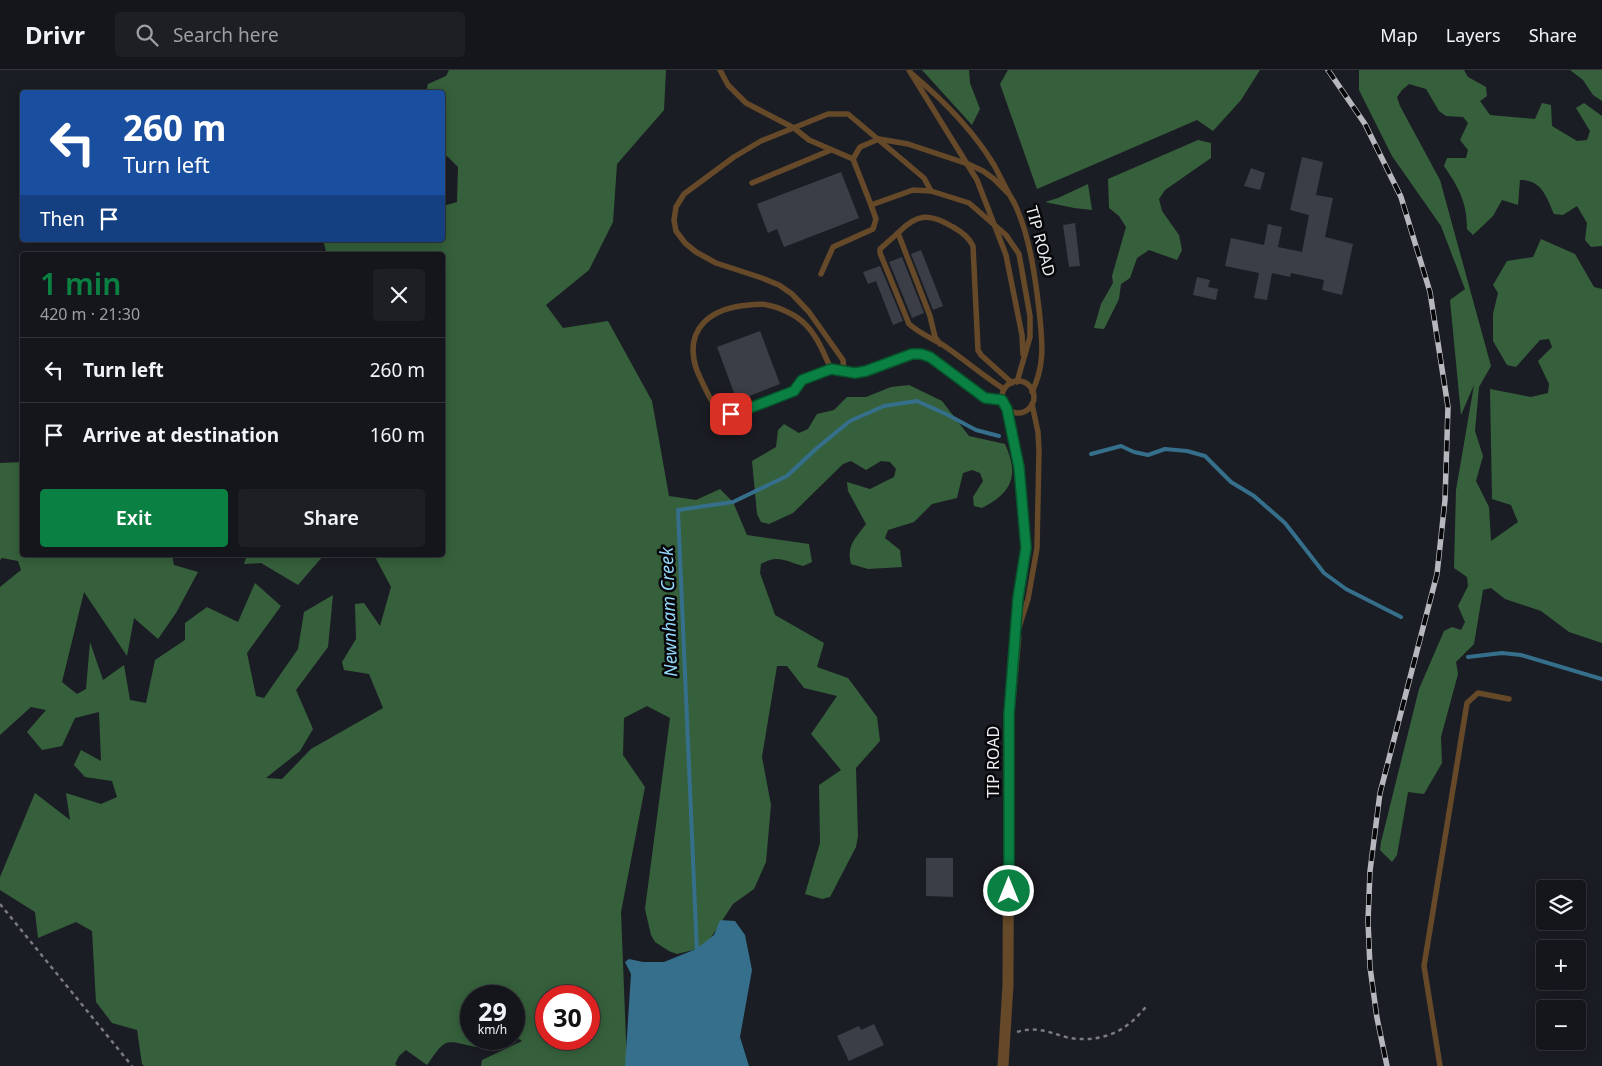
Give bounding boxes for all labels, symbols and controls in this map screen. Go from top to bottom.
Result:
search box [115,12,465,57]
text: Drivr [25,18,85,51]
icon: search [133,21,161,49]
text: Search here [173,22,279,48]
text: Map [1380,23,1418,47]
text: Layers [1446,23,1501,47]
text: Share [1529,23,1577,47]
text: 260 m [123,104,226,151]
icon: left [40,110,105,175]
text: Turn left [123,149,210,179]
street label: TIP ROAD [1021,203,1061,279]
icon: arrive [95,205,123,233]
text: Then [40,206,85,232]
text: 1 min [40,263,121,304]
button: close [373,269,425,321]
text: 420 m · 21:30 [40,303,140,325]
icon: left [40,356,68,384]
text: Turn left [83,357,164,383]
text: 260 m [370,357,425,383]
pin [710,393,752,435]
icon: arrive [717,400,745,428]
icon: arrive [40,421,68,449]
text: Arrive at destination [83,422,279,448]
text: 160 m [370,422,425,448]
button: Exit [40,489,228,547]
button: Share [238,489,425,547]
water label: Newnham Creek [654,546,682,677]
street label: TIP ROAD [982,726,1004,798]
position arrow [982,864,1034,916]
map controls [1536,880,1586,1050]
button: layers [1536,880,1586,930]
button: + [1536,940,1586,990]
speed limit sign: 30 [535,985,600,1050]
text: 29 [478,994,507,1028]
button: − [1536,1000,1586,1050]
text: km/h [478,1021,507,1038]

